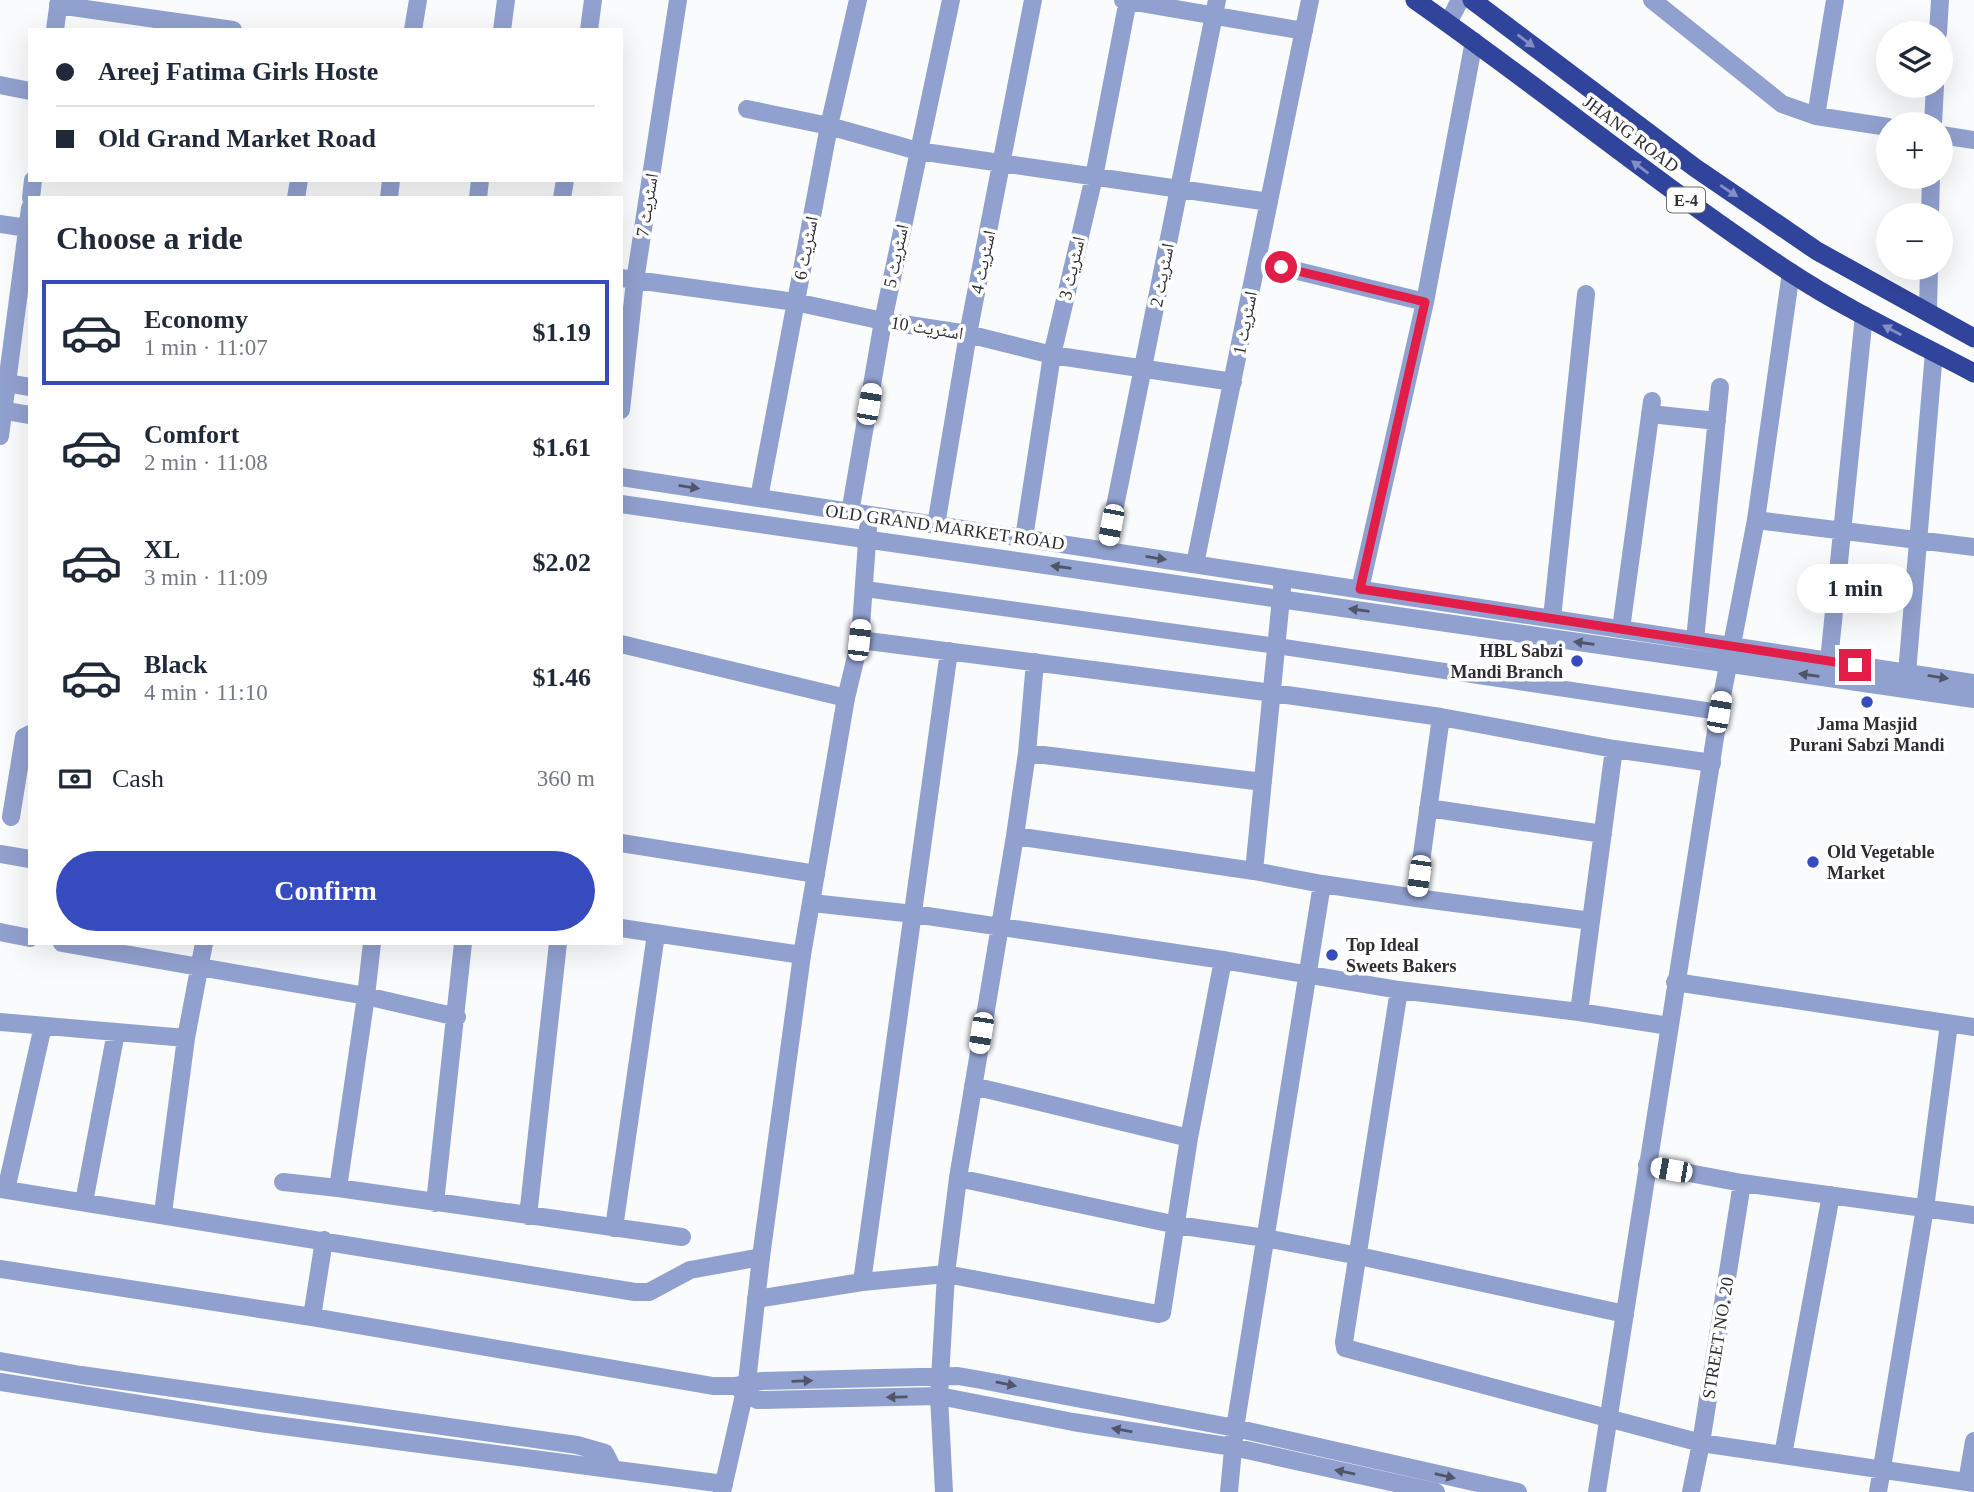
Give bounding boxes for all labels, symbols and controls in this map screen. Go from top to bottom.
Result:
map controls [1876,21,1953,280]
button: layers [1876,21,1953,98]
one-way arrow [1517,34,1535,49]
text: Areej Fatima Girls Hoste [98,57,378,86]
street label: JHANG ROAD [1579,92,1683,176]
button: + [1876,112,1953,189]
text: Old Grand Market Road [98,124,376,153]
one-way arrow [1631,160,1649,174]
street label: اسٹریٹ 7 [632,172,662,238]
one-way arrow [1720,184,1738,198]
road number: E-4 [1667,188,1705,212]
button: − [1876,203,1953,280]
street label: اسٹریٹ 6 [790,215,822,282]
text: Choose a ride [56,220,243,256]
street label: اسٹریٹ 5 [880,222,913,290]
street label: اسٹریٹ 4 [967,228,1000,296]
street label: اسٹریٹ 3 [1055,234,1089,302]
street label: اسٹریٹ 2 [1146,242,1178,309]
route start [1265,251,1297,283]
street label: اسٹریٹ 1 [1229,290,1261,357]
icon: car [60,301,123,364]
text: Economy [144,305,248,334]
street label: اسٹریٹ 10 [889,312,965,344]
text: $1.19 [533,318,591,347]
one-way arrow [1882,324,1902,336]
text: 1 min · 11:07 [144,335,268,360]
car [856,381,883,427]
icon: car [60,416,123,479]
text: Comfort [144,420,239,449]
text: $1.61 [533,433,591,462]
text: 2 min · 11:08 [144,450,268,475]
one-way arrow [678,482,700,493]
street label: OLD GRAND MARKET ROAD [824,500,1066,554]
car [1097,502,1126,548]
icon: car [60,531,123,594]
text: XL [144,535,180,564]
text: $2.02 [533,548,591,577]
one-way arrow [1145,553,1167,564]
one-way arrow [1050,561,1072,572]
callout: 1 min [1797,564,1913,612]
text: 3 min · 11:09 [144,565,268,590]
text: 1 min [1827,576,1883,601]
one-way arrow [1348,604,1370,615]
car [847,618,872,662]
one-way arrow [1573,637,1595,648]
place label: HBL Sabzi Mandi Branch [1450,641,1563,682]
icon: car [60,646,123,709]
route end [1839,649,1871,681]
text: Black [144,650,208,679]
marker: HBL Sabzi Mandi Branch [1569,653,1585,669]
text: $1.46 [533,663,591,692]
one-way arrow [1798,670,1820,681]
one-way arrow [1927,672,1949,683]
text: 4 min · 11:10 [144,680,268,705]
car [1706,689,1733,735]
marker: Jama Masjid Purani Sabzi Mandi [1859,694,1875,710]
place label: Jama Masjid Purani Sabzi Mandi [1789,714,1945,755]
icon: cash [56,760,94,798]
text: Cash [112,764,164,793]
text: 360 m [537,766,595,791]
place label: Old Vegetable Market [1827,842,1935,883]
button: Confirm [56,851,595,931]
car [1406,854,1433,898]
marker: Old Vegetable Market [1805,854,1821,870]
place label: Top Ideal Sweets Bakers [1346,935,1457,976]
marker: Top Ideal Sweets Bakers [1324,947,1340,963]
car [968,1011,995,1055]
car [1649,1156,1694,1184]
street label: STREET NO. 20 [1698,1276,1738,1400]
one-way arrow [792,1375,814,1386]
one-way arrow [995,1379,1017,1390]
one-way arrow [886,1391,908,1403]
one-way arrow [1111,1424,1133,1435]
one-way arrow [1334,1467,1356,1478]
one-way arrow [1434,1470,1456,1481]

